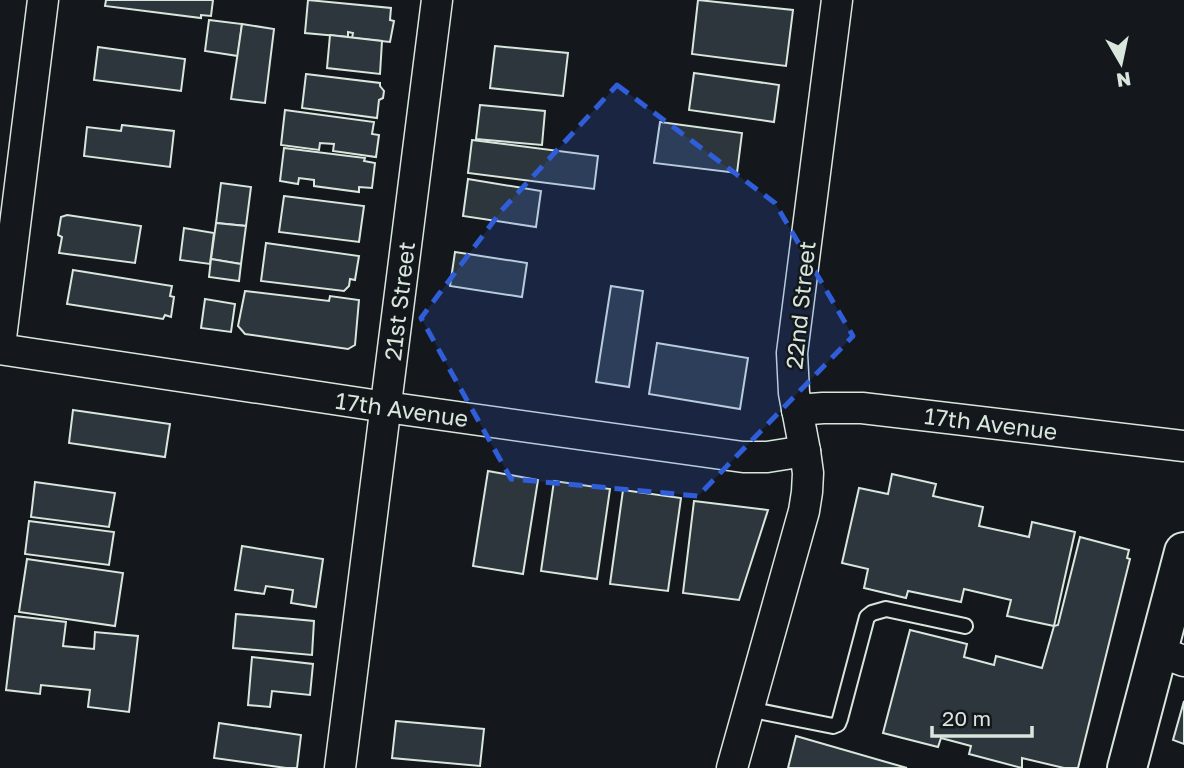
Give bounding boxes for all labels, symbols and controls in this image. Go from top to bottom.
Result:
north arrow [1086,28,1156,98]
text: N [1115,68,1133,93]
street label: 22nd Street [779,239,821,371]
street label: 21st Street [378,240,420,362]
street label: 17th Avenue [334,386,470,432]
street label: 17th Avenue [923,401,1059,445]
scale bar [932,694,1032,738]
text: 20 m [942,705,991,731]

